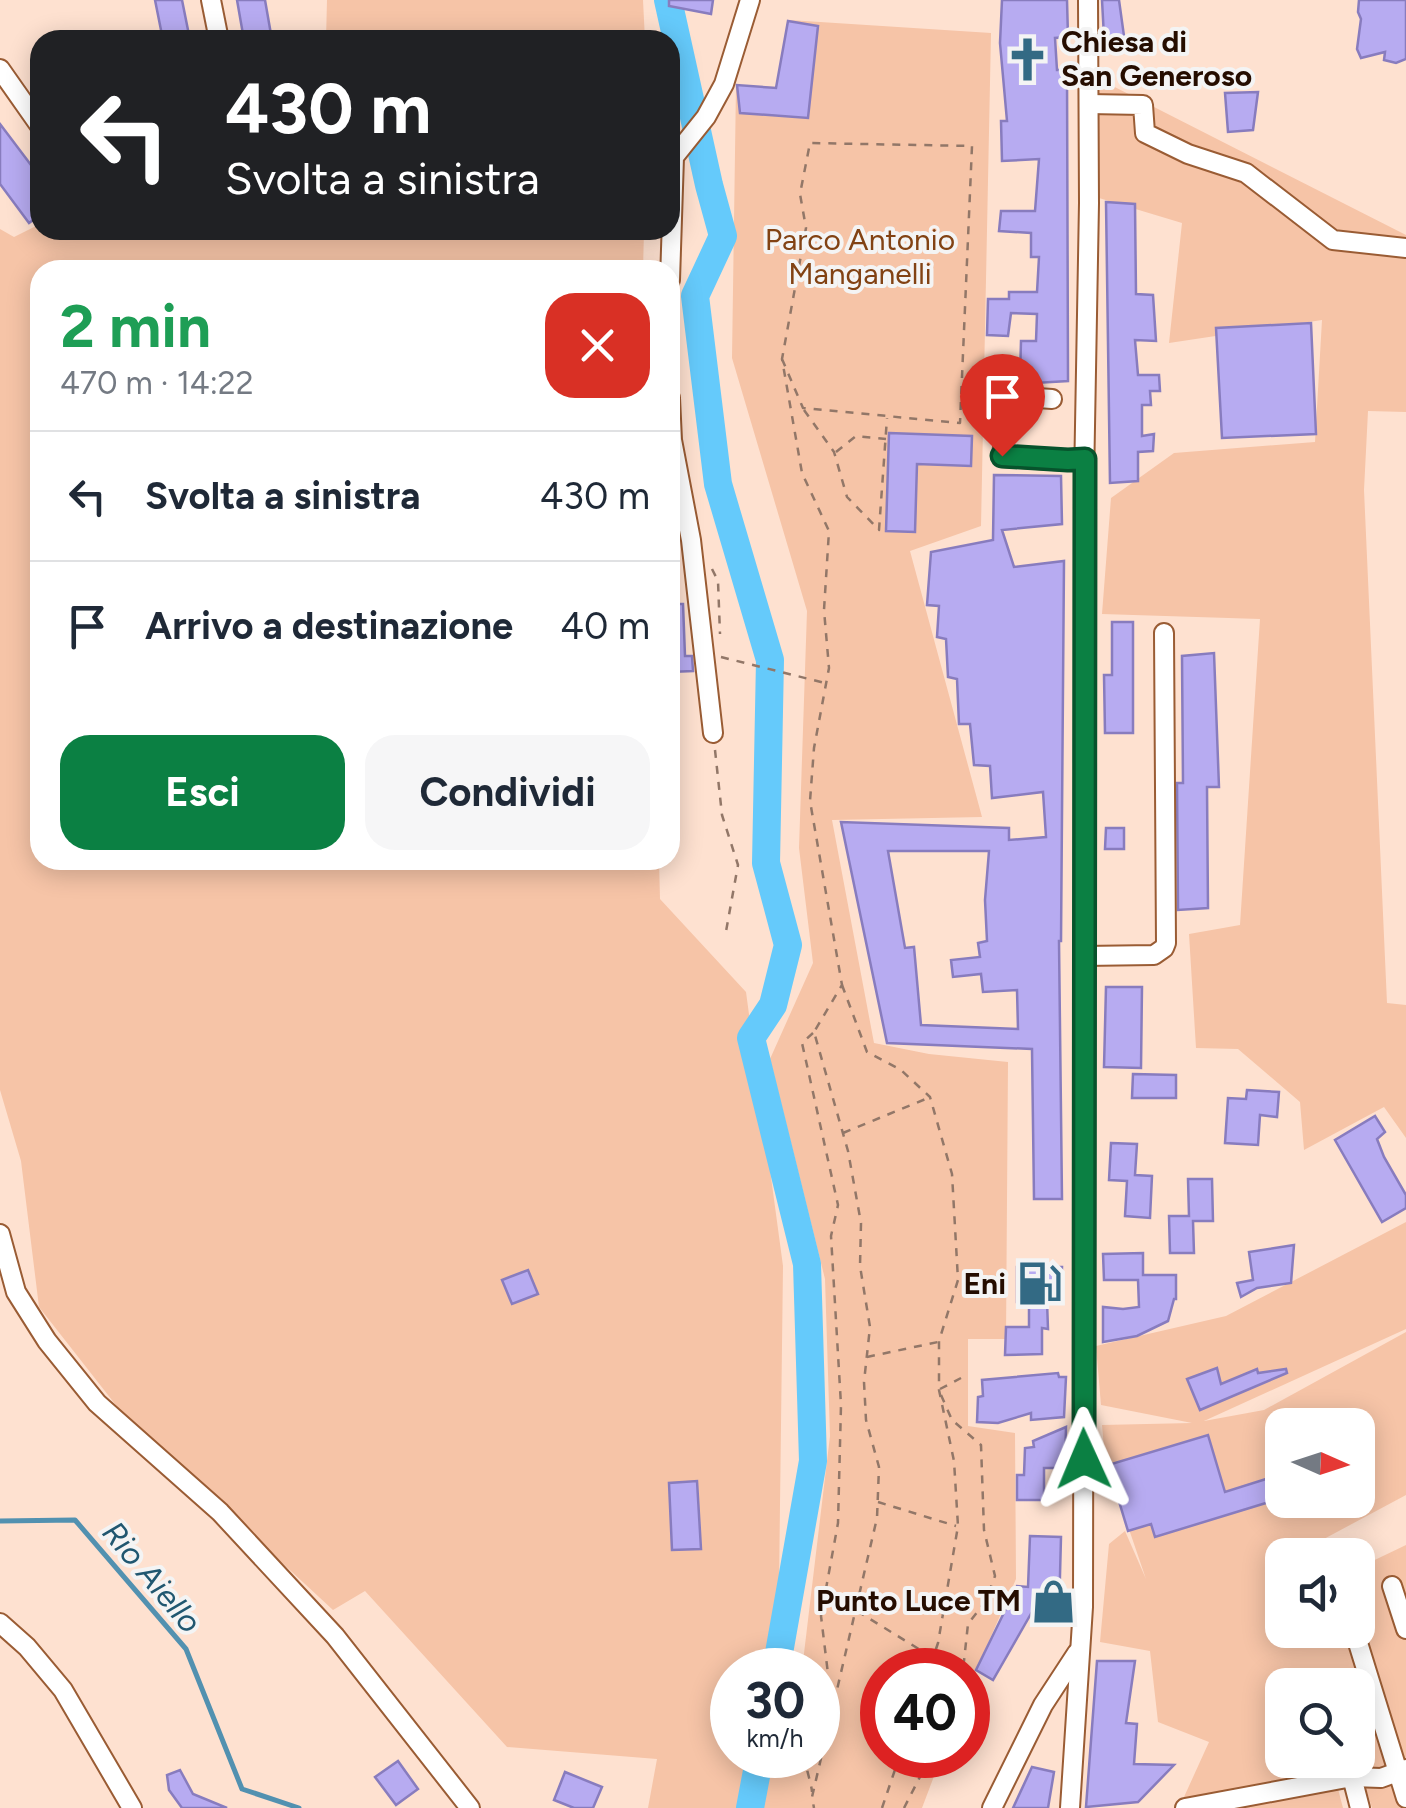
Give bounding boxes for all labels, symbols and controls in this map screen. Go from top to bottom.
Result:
place label: Chiesa di San Generoso [1061,23,1252,94]
church icon: Chiesa di San Generoso [1004,35,1052,83]
text: 430 m [225,66,431,151]
icon: left [60,70,190,200]
text: Svolta a sinistra [225,151,540,205]
park label: Parco Antonio Manganelli [765,221,955,292]
text: 2 min [60,290,211,362]
button: close [545,293,650,398]
pin [960,354,1045,457]
text: 470 m · 14:22 [60,364,254,402]
icon: arrive [975,369,1030,424]
icon: left [60,469,115,524]
text: Svolta a sinistra [145,473,420,519]
text: 430 m [540,473,650,519]
icon: arrive [60,599,115,654]
text: Arrivo a destinazione [145,603,513,649]
text: 40 m [560,603,650,649]
button: Esci [60,735,345,850]
button: Condividi [365,735,650,850]
fuel station icon: Eni [1015,1260,1063,1308]
place label: Eni [963,1265,1006,1302]
position arrow [1032,1407,1136,1511]
north arrow [1265,1408,1375,1518]
map controls [1265,1408,1375,1778]
water label: Rio Aiello [95,1514,209,1640]
button: sound [1265,1538,1375,1648]
shop icon: Punto Luce TM [1030,1577,1078,1625]
place label: Punto Luce TM [816,1582,1021,1619]
speed limit sign: 40 [860,1648,990,1778]
button: search [1265,1668,1375,1778]
text: 30 [745,1670,805,1731]
text: km/h [746,1723,804,1753]

